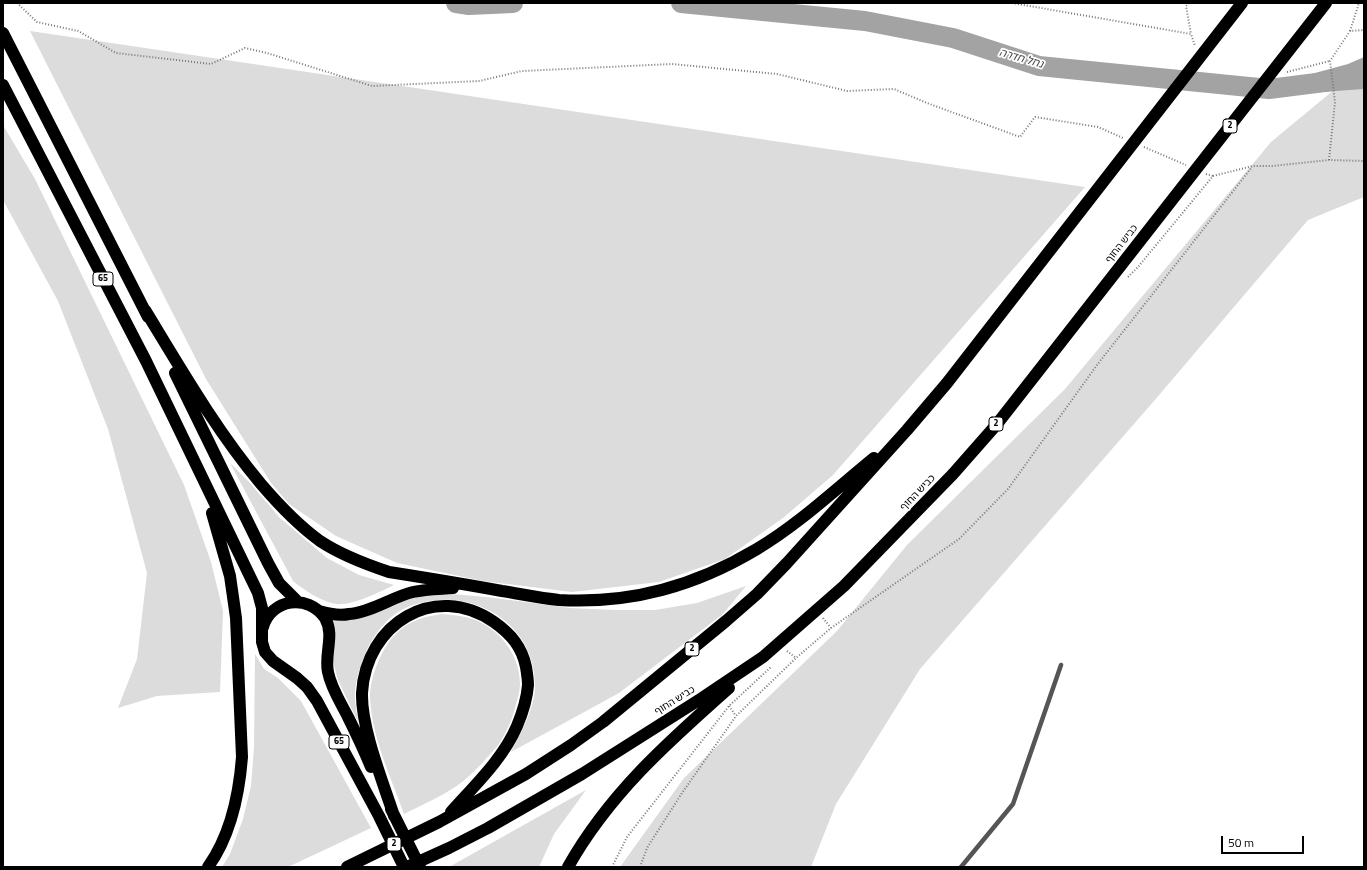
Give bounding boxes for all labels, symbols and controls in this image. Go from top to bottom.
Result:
water label: נחל חדרה [998,46,1044,72]
road number: 2 [1223,119,1237,133]
street label: כביש החוף [1103,222,1141,266]
road number: 65 [93,272,113,286]
road number: 2 [989,417,1003,431]
street label: כביש החוף [898,472,938,514]
road number: 2 [685,642,699,656]
street label: כביש החוף [653,684,697,718]
road number: 65 [329,735,349,749]
scale bar [1223,828,1306,854]
text: 50 m [1228,833,1254,852]
road number: 2 [387,837,401,851]

